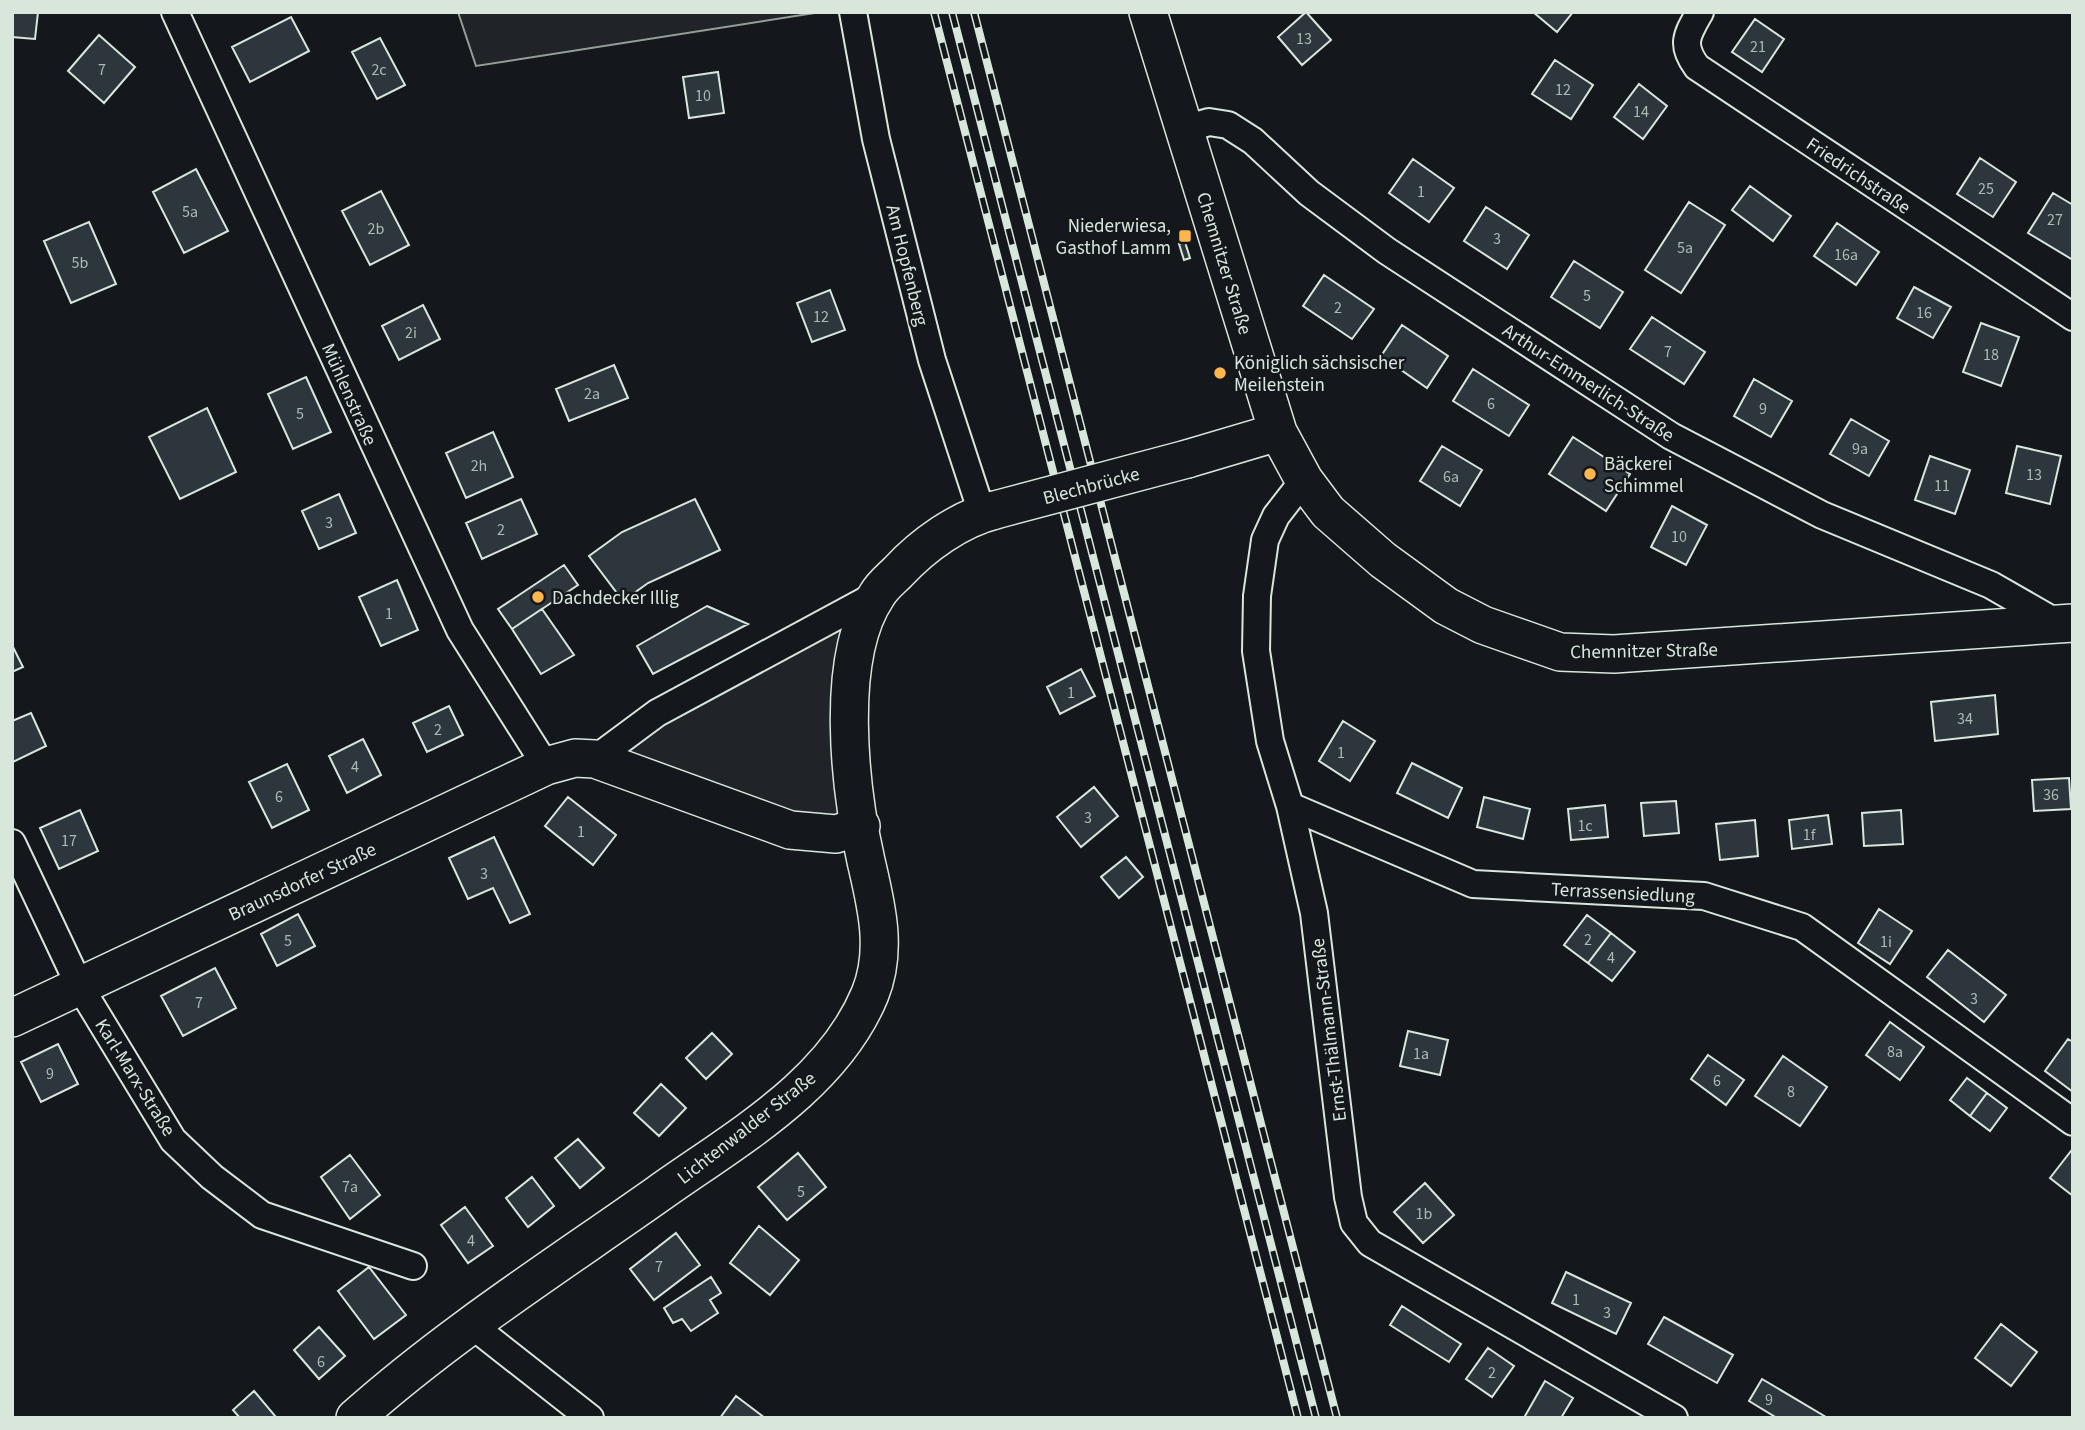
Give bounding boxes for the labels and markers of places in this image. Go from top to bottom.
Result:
place label: Niederwiesa, Gasthof Lamm [1055,213,1171,262]
marker: Niederwiesa, Gasthof Lamm [1177,228,1193,244]
place label: Königlich sächsischer Meilenstein [1234,350,1405,399]
marker: Königlich sächsischer Meilenstein [1212,365,1228,381]
place label: Bäckerei Schimmel [1604,451,1684,500]
marker: Bäckerei Schimmel [1582,466,1598,482]
place label: Dachdecker Illig [552,585,679,612]
marker: Dachdecker Illig [530,589,546,605]

